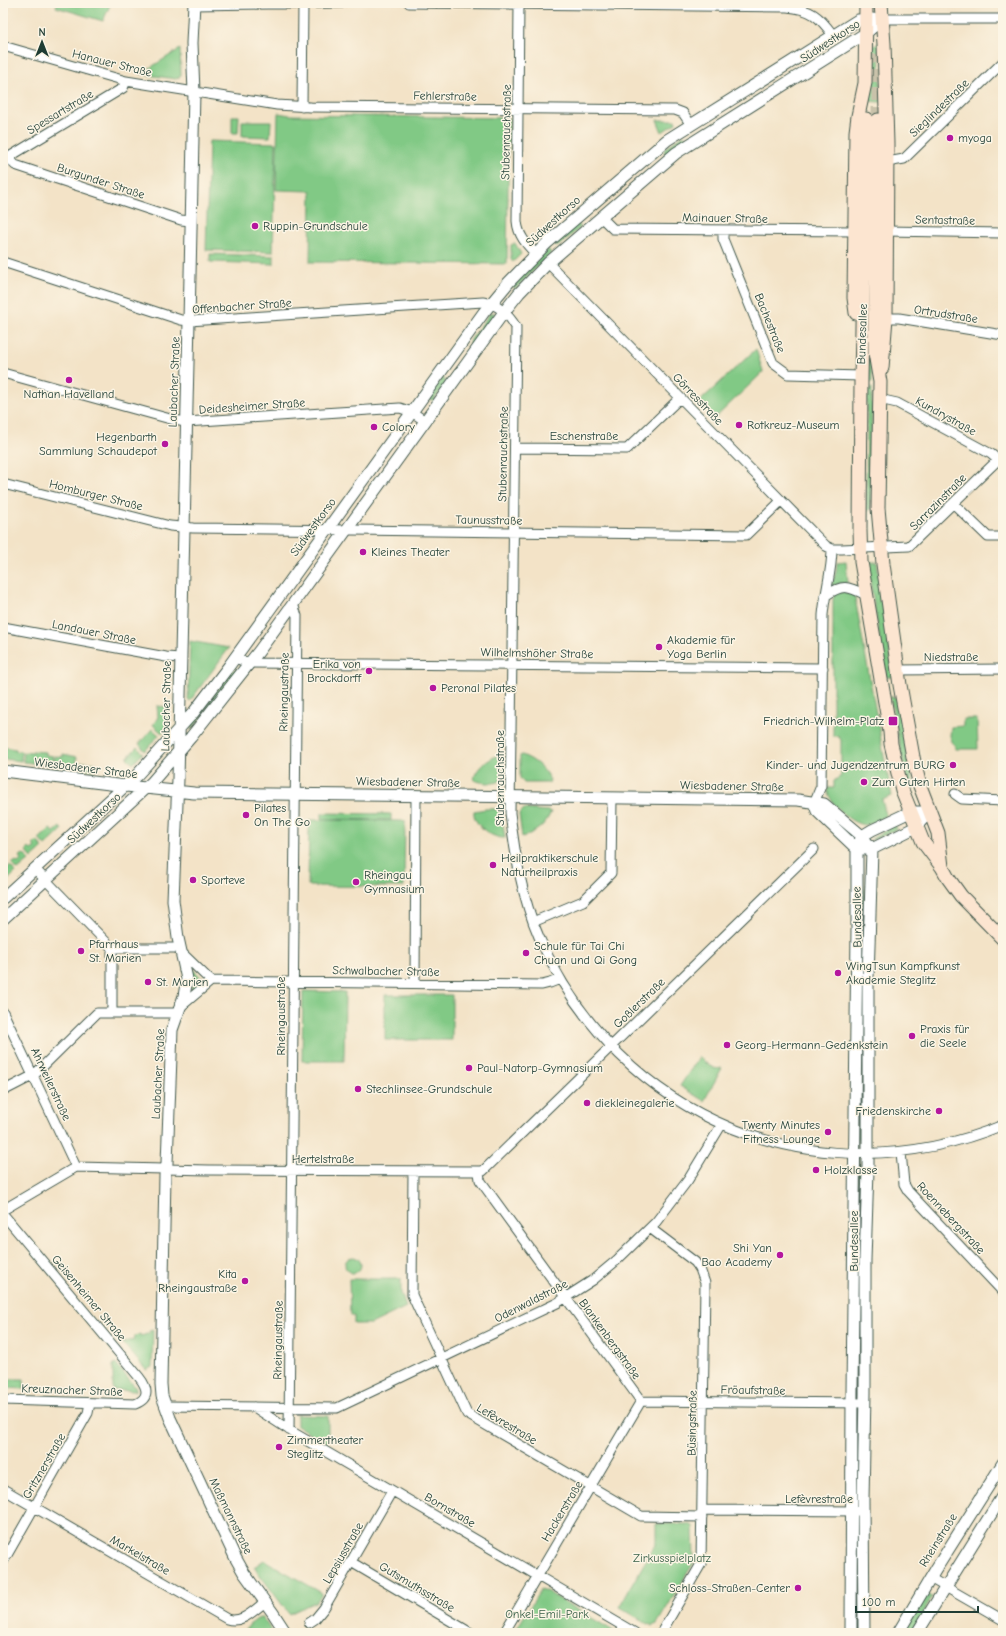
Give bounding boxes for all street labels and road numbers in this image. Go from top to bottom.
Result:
street label: Südwestkorso [797,16,863,66]
street label: Hanauer Straße [71,46,153,80]
street label: Sieglindestraße [906,76,972,140]
street label: Stubenrauchstraße [498,84,514,180]
street label: Spessartstraße [24,87,96,137]
street label: Fehlerstraße [413,88,477,104]
street label: Burgunder Straße [55,160,147,202]
street label: Südwestkorso [523,193,583,249]
street label: Mainauer Straße [682,210,768,226]
street label: Sentastraße [915,212,975,228]
street label: Bachestraße [752,291,788,355]
street label: Offenbacher Straße [192,296,292,316]
street label: Ortrudstraße [913,302,979,326]
street label: Bundesallee [854,303,870,365]
street label: Laubacher Straße [165,336,183,428]
street label: Görresstraße [670,370,726,428]
street label: Kundrystraße [913,394,979,438]
street label: Deidesheimer Straße [198,395,306,417]
street label: Stubenrauchstraße [495,406,511,502]
street label: Eschenstraße [550,429,618,443]
street label: Sarrazinstraße [907,471,969,533]
street label: Homburger Straße [48,477,144,513]
street label: Südwestkorso [287,495,339,559]
street label: Taunusstraße [456,512,522,528]
street label: Landauer Straße [51,617,137,647]
street label: Wilhelmshöher Straße [480,645,594,661]
street label: Niedstraße [924,650,978,664]
street label: Rheingaustraße [276,652,292,732]
street label: Laubacher Straße [158,660,174,752]
street label: Stubenrauchstraße [493,730,507,826]
street label: Wiesbadener Straße [34,755,138,781]
street label: Wiesbadener Straße [356,774,460,790]
street label: Wiesbadener Straße [680,778,784,794]
street label: Südwestkorso [64,790,124,846]
street label: Bundesallee [849,886,865,948]
street label: Schwalbacher Straße [332,963,440,979]
street label: Goßlerstraße [610,975,668,1031]
street label: Rheingaustraße [274,976,288,1056]
street label: Laubacher Straße [149,1028,167,1120]
street label: Ahrweilerstraße [28,1045,74,1123]
street label: Hertelstraße [292,1152,354,1166]
street label: Roennebergstraße [914,1179,988,1257]
street label: Bundesallee [847,1210,861,1272]
street label: Geisenheimer Straße [49,1252,129,1344]
street label: Odenwaldstraße [492,1277,570,1325]
street label: Blankenbergstraße [576,1296,644,1382]
street label: Rheingaustraße [270,1300,286,1380]
street label: Kreuznacher Straße [21,1381,123,1399]
street label: Fröaufstraße [720,1382,786,1398]
street label: Büsingstraße [684,1390,700,1456]
street label: Lefèvrestraße [474,1401,540,1447]
street label: Gritznerstraße [20,1431,68,1501]
street label: Maßmannstraße [206,1475,256,1557]
street label: Hackerstraße [538,1478,586,1544]
street label: Bornstraße [422,1490,478,1530]
street label: Lefèvrestraße [785,1492,853,1506]
street label: Rheinstraße [916,1511,960,1569]
street label: Lepsiusstraße [320,1520,366,1586]
street label: Markelstraße [108,1532,172,1578]
street label: Gutsmuthsstraße [377,1559,457,1615]

